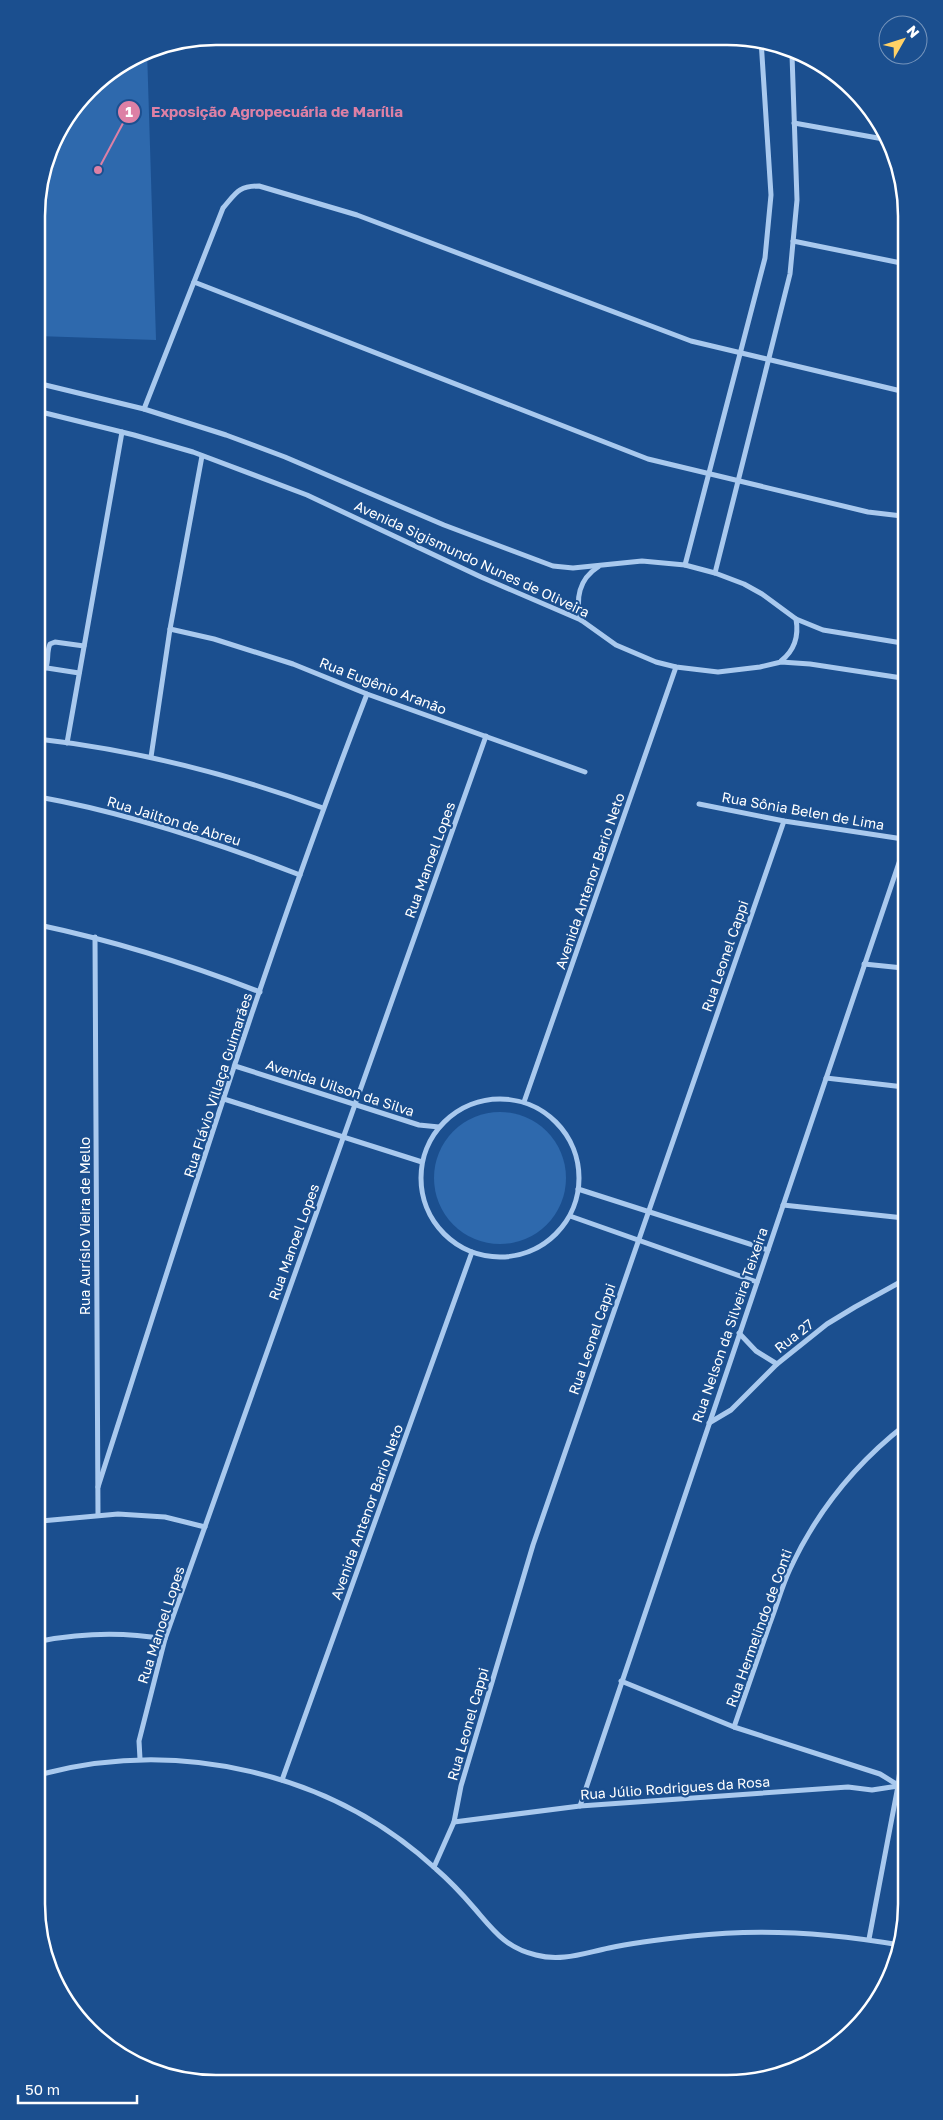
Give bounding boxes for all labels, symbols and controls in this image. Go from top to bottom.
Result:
north arrow [878,15,928,65]
text: N [904,22,923,41]
callout: Exposição Agropecuária de Marília [116,97,413,127]
text: 1 [125,102,133,120]
text: Exposição Agropecuária de Marília [151,102,403,120]
street label: Avenida Sigismundo Nunes de Oliveira [352,496,592,621]
street label: Rua Eugênio Aranão [317,653,449,718]
street label: Rua Sônia Belen de Lima [721,788,886,833]
street label: Avenida Antenor Bario Neto [551,790,628,971]
street label: Rua Jailton de Abreu [105,792,243,849]
street label: Rua Manoel Lopes [401,799,458,920]
street label: Rua Leonel Cappi [698,898,752,1014]
street label: Rua Flávio Villaça Guimarães [180,990,255,1179]
street label: Avenida Uilson da Silva [264,1055,417,1120]
street label: Rua Aurísio Vieira de Mello [76,1137,93,1315]
street label: Rua Manoel Lopes [265,1181,322,1302]
street label: Rua Nelson da Silveira Teixeira [688,1225,771,1425]
street label: Rua Leonel Cappi [565,1281,619,1397]
street label: Rua 27 [771,1315,817,1356]
street label: Avenida Antenor Bario Neto [327,1422,406,1602]
street label: Rua Hermelindo de Conti [722,1546,795,1709]
street label: Rua Manoel Lopes [134,1564,188,1686]
street label: Rua Leonel Cappi [443,1665,492,1782]
street label: Rua Júlio Rodrigues da Rosa [579,1772,770,1803]
scale bar [18,2072,136,2104]
text: 50 m [25,2080,60,2098]

